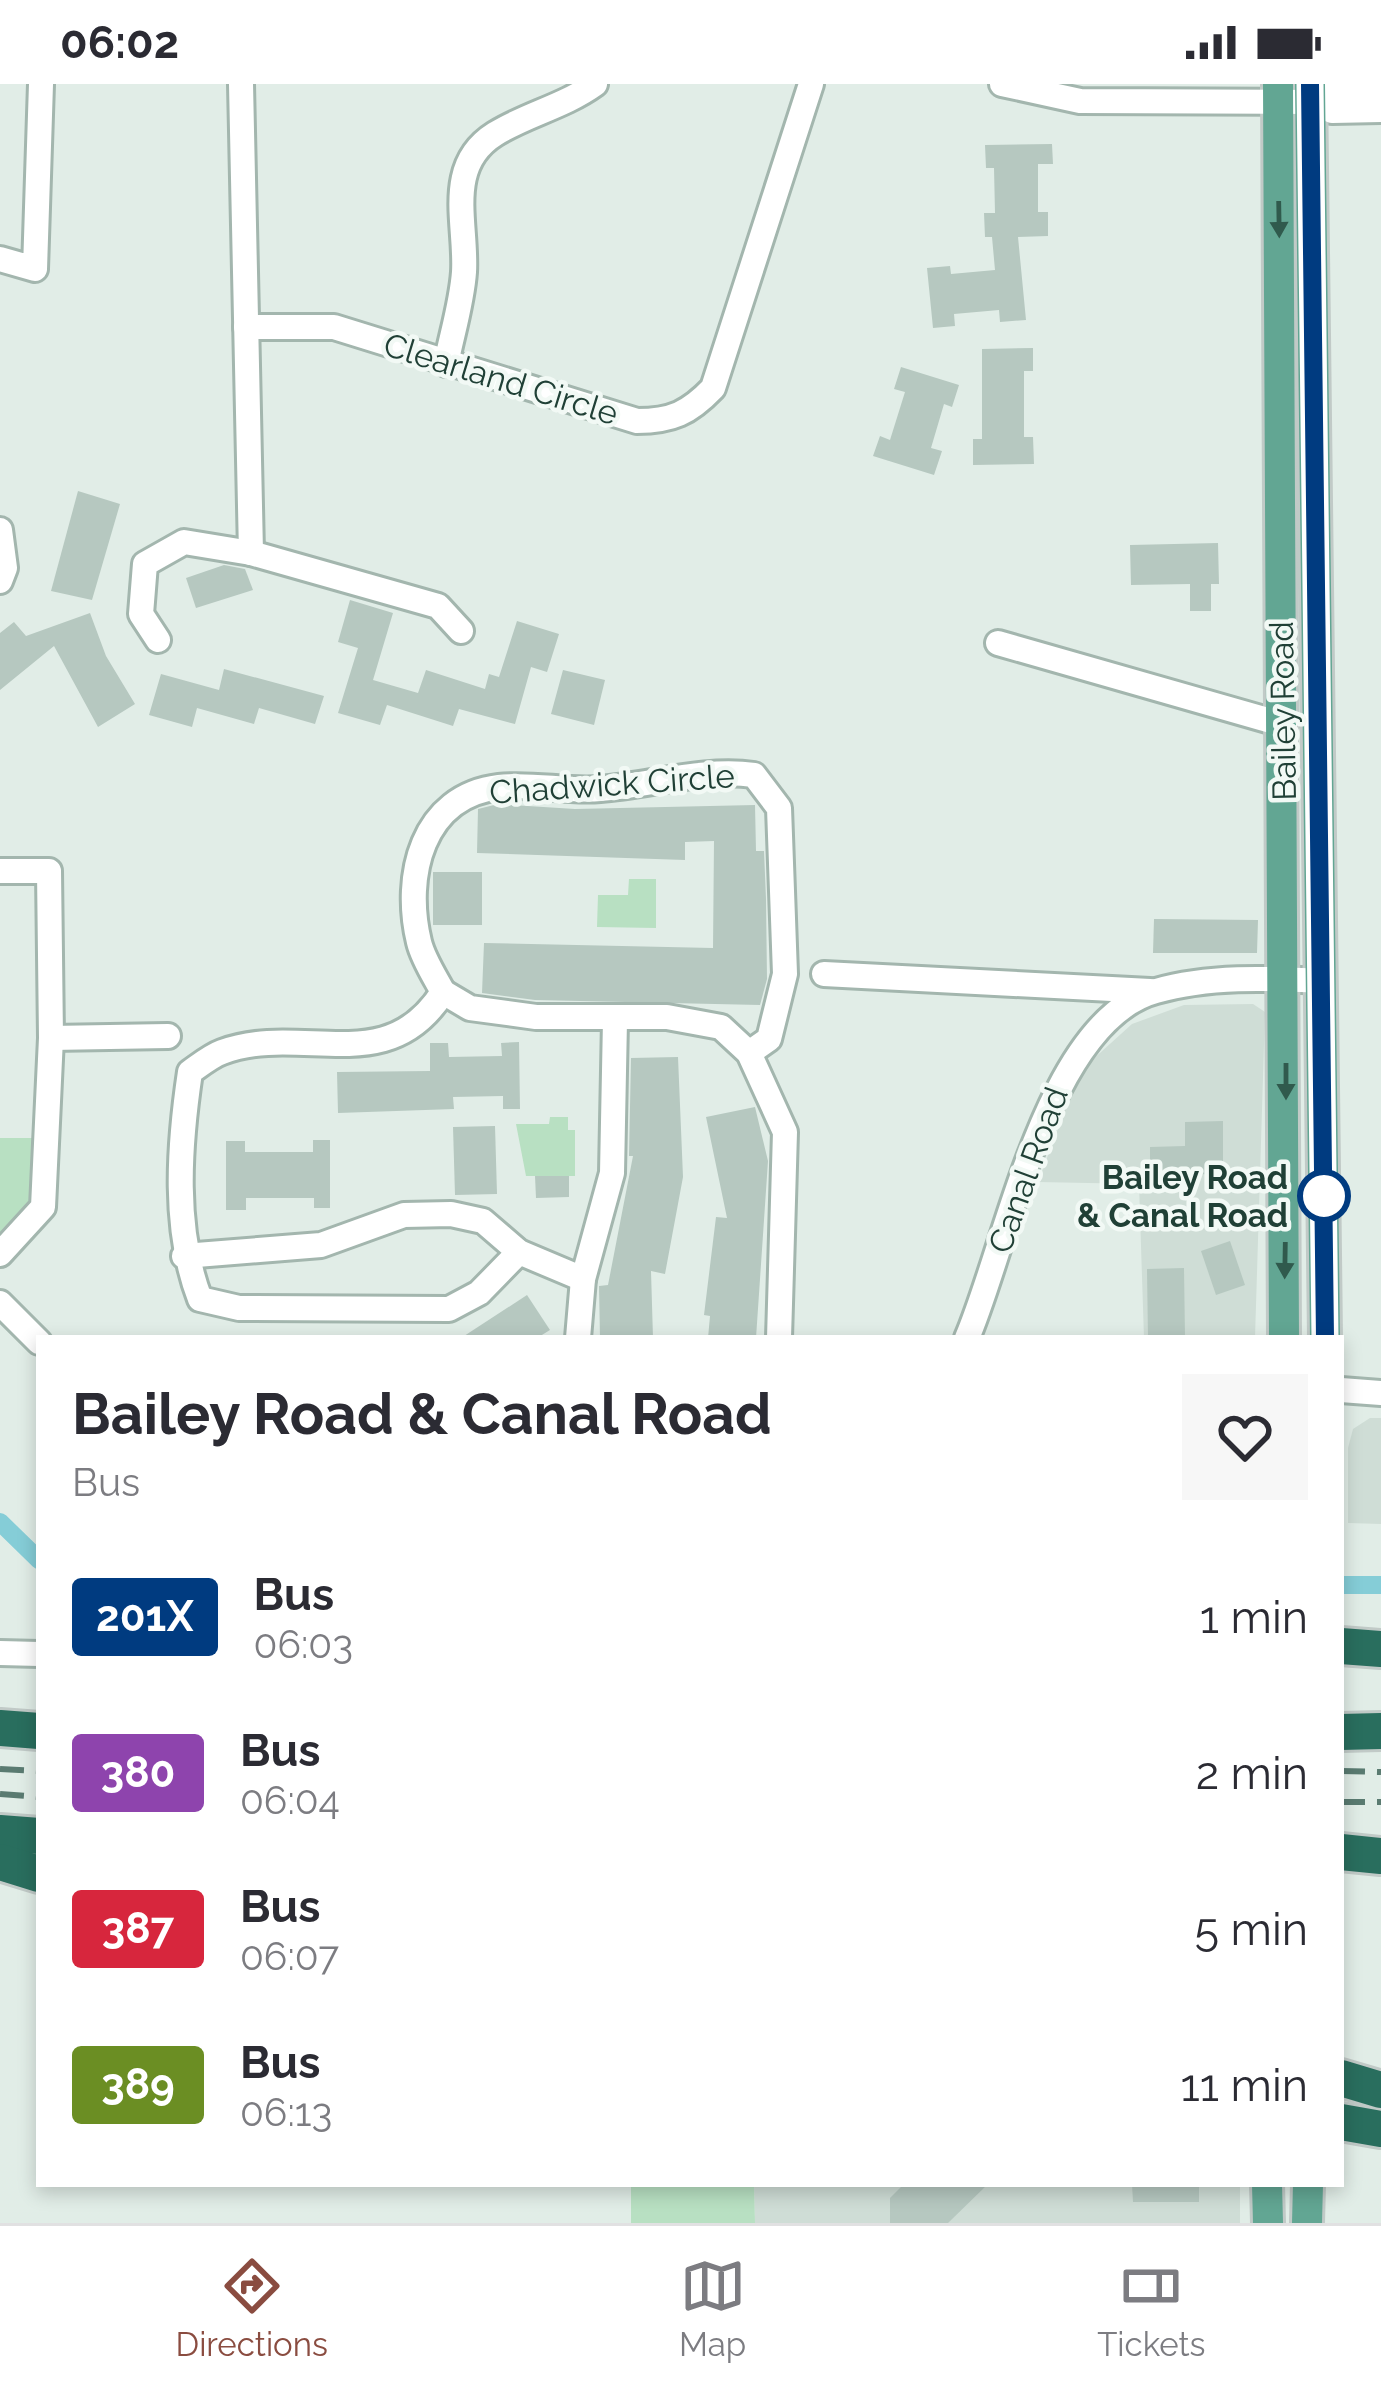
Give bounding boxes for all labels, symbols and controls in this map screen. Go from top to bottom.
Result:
text: 06:02 [60,16,179,69]
one-way arrow [1270,201,1289,239]
street label: Clearland Circle [379,325,623,433]
street label: Bailey Road [1262,621,1304,801]
street label: Chadwick Circle [488,756,736,812]
one-way arrow [1276,1063,1296,1101]
street label: Canal Road [980,1082,1076,1258]
place label: Bailey Road & Canal Road [1077,1158,1288,1235]
marker: Bailey Road & Canal Road [1299,1171,1349,1221]
one-way arrow [1275,1242,1295,1280]
button: heart [1182,1374,1308,1500]
text: Bailey Road & Canal Road [72,1380,772,1447]
text: Bus [72,1459,140,1505]
text: Bus [254,1568,334,1621]
text: 1 min [1200,1591,1308,1644]
text: 201X [96,1592,194,1641]
text: 06:03 [254,1621,353,1667]
text: Bus [240,1724,321,1777]
text: 2 min [1196,1747,1308,1800]
text: 380 [101,1748,175,1797]
text: 06:04 [240,1777,340,1823]
text: Bus [240,1880,321,1933]
text: 5 min [1195,1903,1308,1956]
text: 387 [102,1904,174,1953]
text: 06:07 [240,1933,339,1979]
text: Bus [240,2036,321,2089]
text: 11 min [1181,2059,1308,2112]
text: 389 [101,2060,175,2109]
text: 06:13 [240,2089,332,2135]
tab: Directions [176,2253,328,2364]
tab: Map [679,2253,746,2364]
tab: Tickets [1097,2253,1205,2364]

